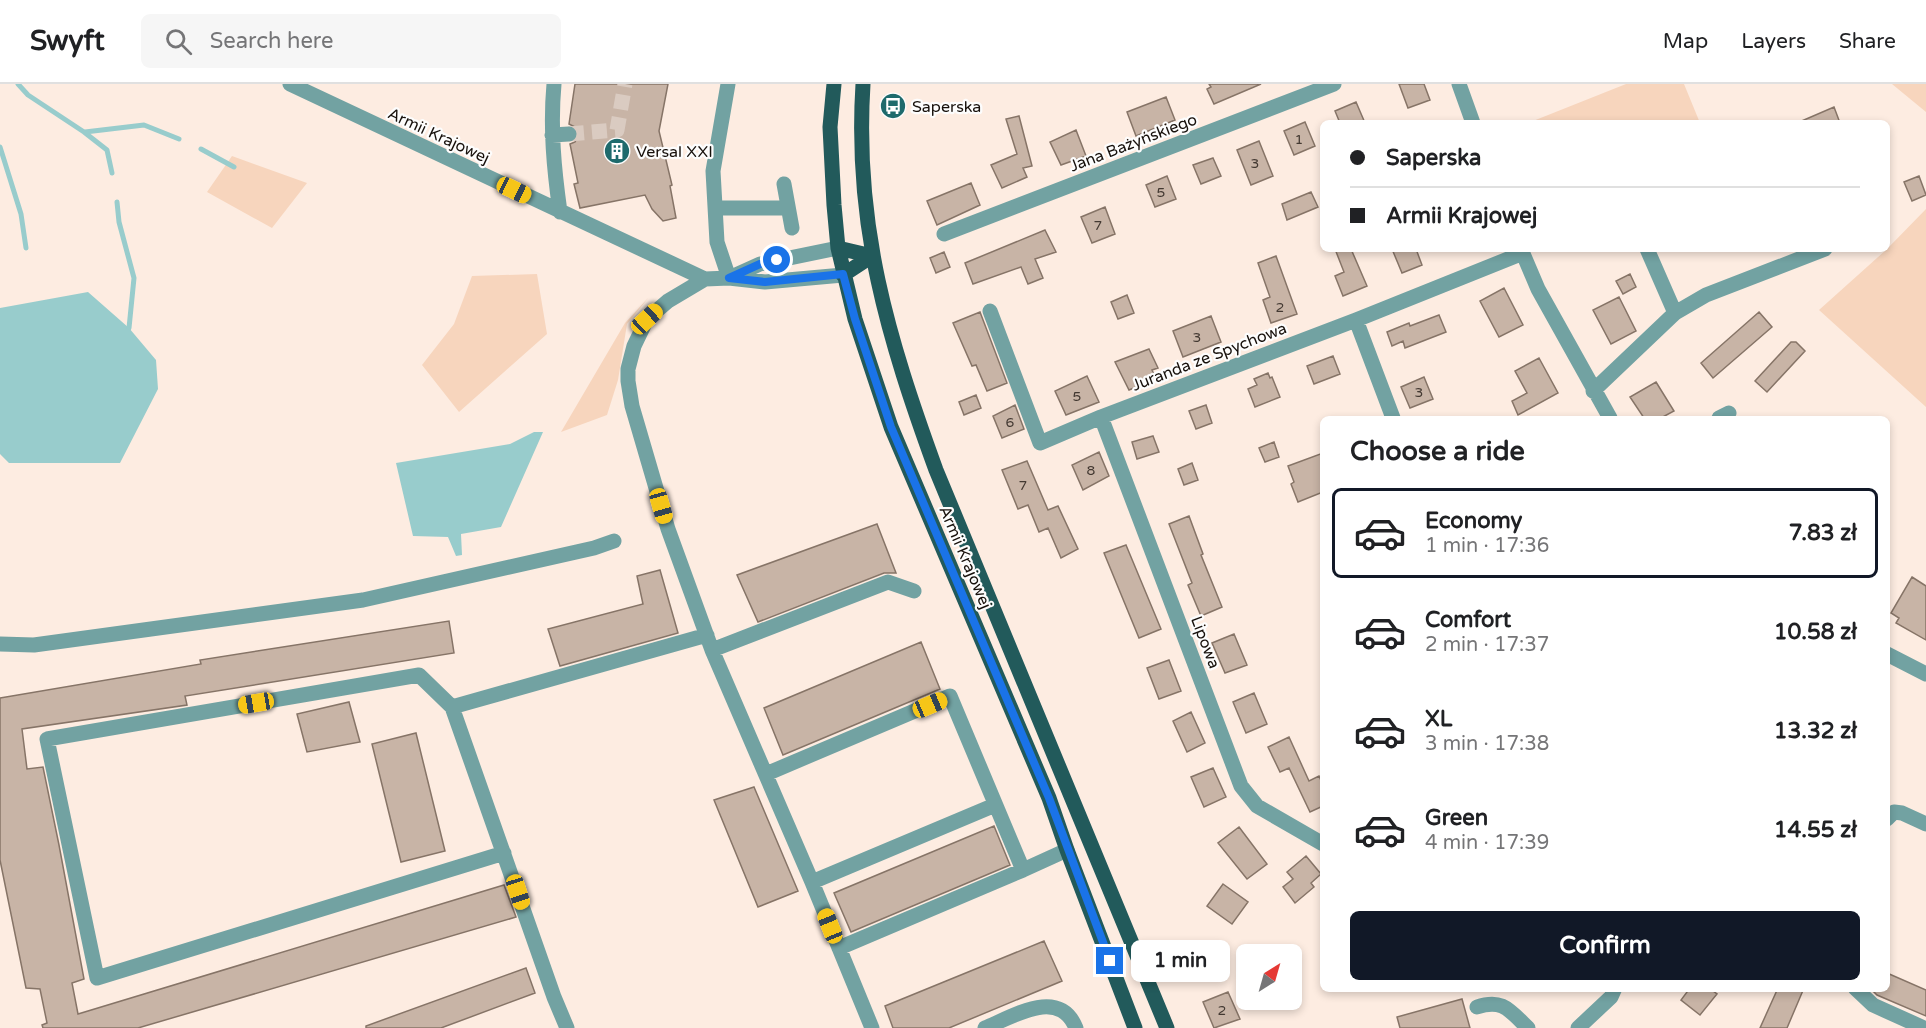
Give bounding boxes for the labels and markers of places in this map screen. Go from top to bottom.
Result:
bus stop icon: Saperska [878,91,908,121]
place label: Saperska [912,97,981,117]
building icon: Versal XXI [602,136,632,166]
place label: Versal XXI [636,142,713,162]

